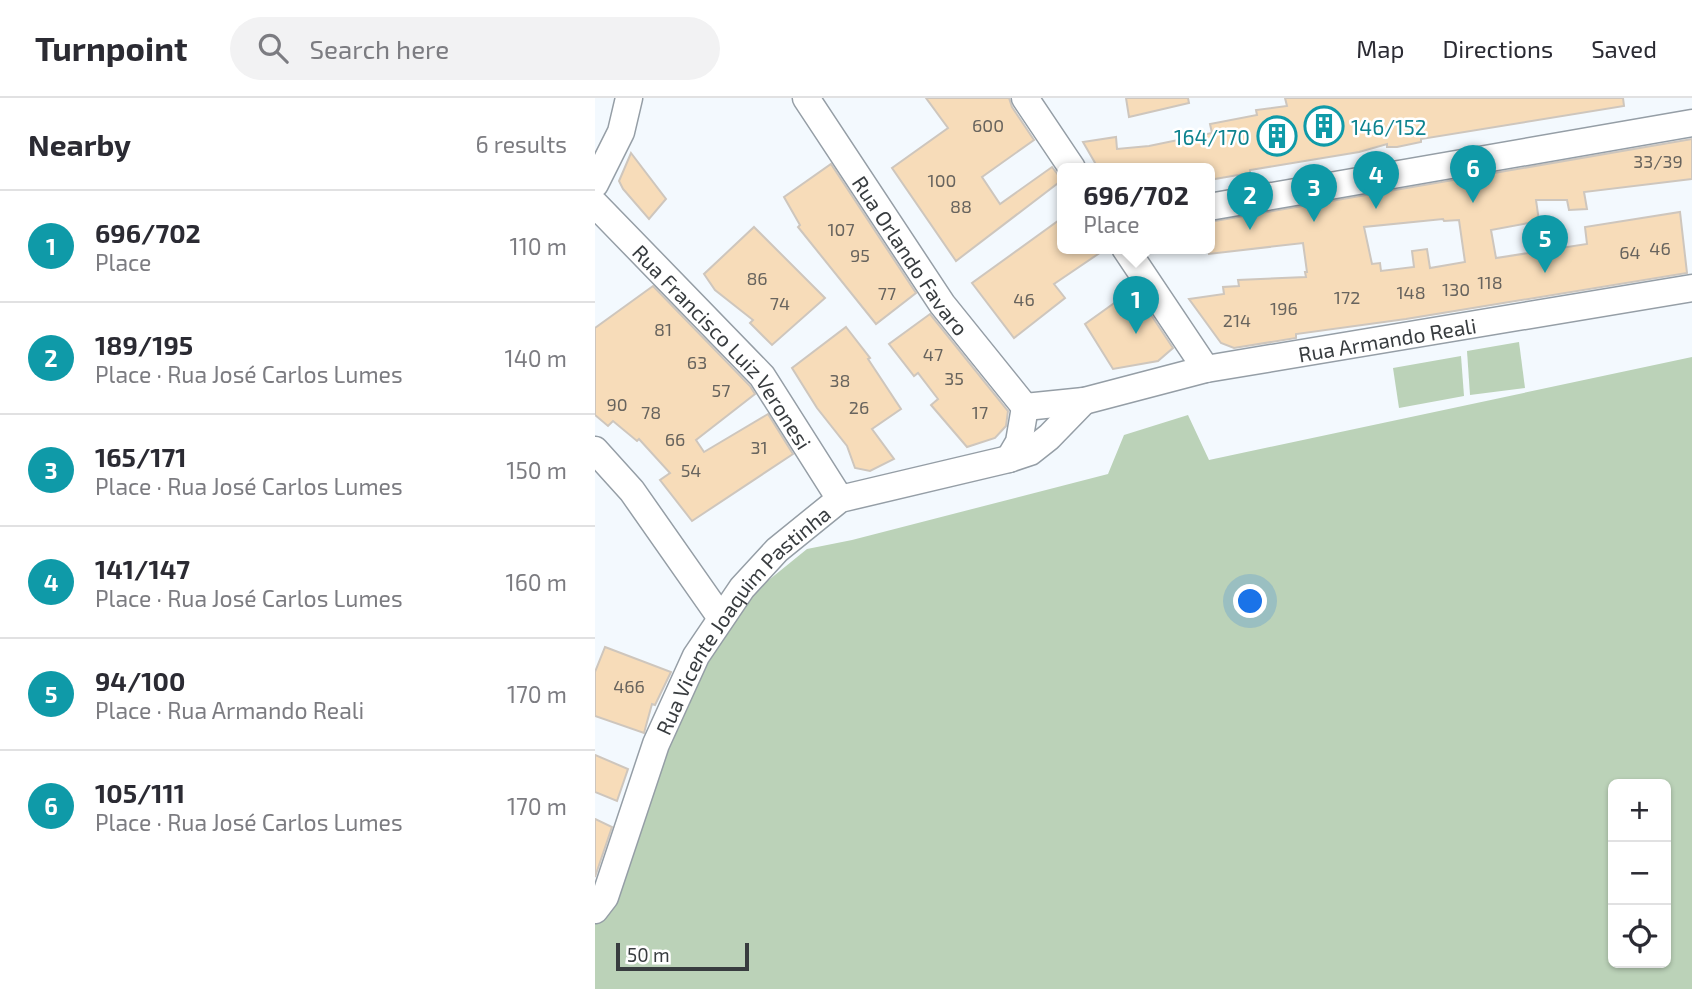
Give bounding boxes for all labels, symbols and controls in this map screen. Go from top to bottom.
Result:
search box [230,17,720,80]
text: Turnpoint [35,28,188,68]
icon: search [254,29,292,67]
text: Search here [310,33,449,64]
text: Map [1356,34,1404,63]
text: Directions [1442,34,1553,63]
text: Saved [1591,34,1657,63]
building icon: 146/152 [1303,105,1345,147]
house number: 600 [972,114,1004,136]
place label: 146/152 [1351,114,1427,139]
building icon: 164/170 [1256,115,1298,157]
place label: 164/170 [1174,124,1250,149]
text: Nearby [28,126,131,162]
text: 6 results [476,130,567,158]
pin: 6 [1450,145,1496,203]
house number: 33/39 [1633,150,1683,172]
pin: 4 [1353,151,1399,209]
popup [1057,163,1215,254]
pin: 3 [1291,164,1337,222]
house number: 100 [928,169,956,191]
street label: Rua Orlando Favaro [848,171,974,340]
pin: 2 [1227,172,1273,230]
text: 696/702 [1083,179,1189,210]
house number: 88 [950,195,972,217]
text: Place [1083,210,1140,238]
pin: 5 [1522,215,1568,273]
text: 696/702 [95,217,201,248]
house number: 107 [827,218,855,240]
text: 1 [46,232,56,260]
text: 110 m [510,232,567,260]
house number: 46 [1649,237,1671,259]
street label: Rua Francisco Luiz Veronesi [628,239,817,453]
house number: 64 [1619,241,1641,263]
house number: 95 [850,244,870,266]
text: Place [95,248,151,276]
house number: 86 [746,267,768,289]
house number: 118 [1477,271,1503,293]
pin: 1 [1113,276,1159,334]
house number: 130 [1442,278,1470,300]
house number: 148 [1396,281,1426,303]
house number: 77 [878,282,896,304]
house number: 172 [1334,286,1360,308]
house number: 46 [1013,288,1035,310]
house number: 74 [770,292,790,314]
house number: 196 [1270,297,1298,319]
house number: 214 [1223,309,1251,331]
street label: Rua Armando Reali [1296,312,1478,366]
house number: 81 [654,318,672,340]
text: 189/195 [95,329,193,360]
house number: 47 [923,343,943,365]
text: 2 [44,344,58,372]
text: 140 m [505,344,567,372]
house number: 63 [687,351,707,373]
text: Place · Rua José Carlos Lumes [95,360,403,388]
house number: 35 [944,367,964,389]
house number: 38 [830,369,850,391]
house number: 57 [712,379,730,401]
house number: 90 [606,393,628,415]
house number: 26 [849,396,869,418]
house number: 78 [641,401,661,423]
house number: 17 [972,401,988,423]
house number: 66 [665,428,685,450]
house number: 31 [750,436,768,458]
text: 165/171 [95,441,187,472]
text: 3 [44,456,58,484]
text: 150 m [506,456,567,484]
house number: 54 [681,459,701,481]
text: Place · Rua José Carlos Lumes [95,472,403,500]
street label: Rua Vicente Joaquim Pastinha [650,500,835,738]
text: 141/147 [95,553,190,584]
text: 4 [44,568,58,596]
text: 160 m [506,568,567,596]
text: Place · Rua José Carlos Lumes [95,584,403,612]
your location [1233,584,1267,618]
text: 94/100 [95,665,185,696]
house number: 466 [613,675,645,697]
text: 5 [45,680,57,708]
text: 170 m [507,680,567,708]
text: Place · Rua Armando Reali [95,696,364,724]
text: 105/111 [95,777,185,808]
map controls [1608,779,1671,968]
button: + [1608,779,1671,842]
text: 6 [44,792,58,820]
text: 170 m [507,792,567,820]
text: Place · Rua José Carlos Lumes [95,808,403,836]
button: − [1608,842,1671,905]
button: locate [1608,905,1671,968]
scale bar [616,940,749,972]
text: 50 m [627,943,670,966]

